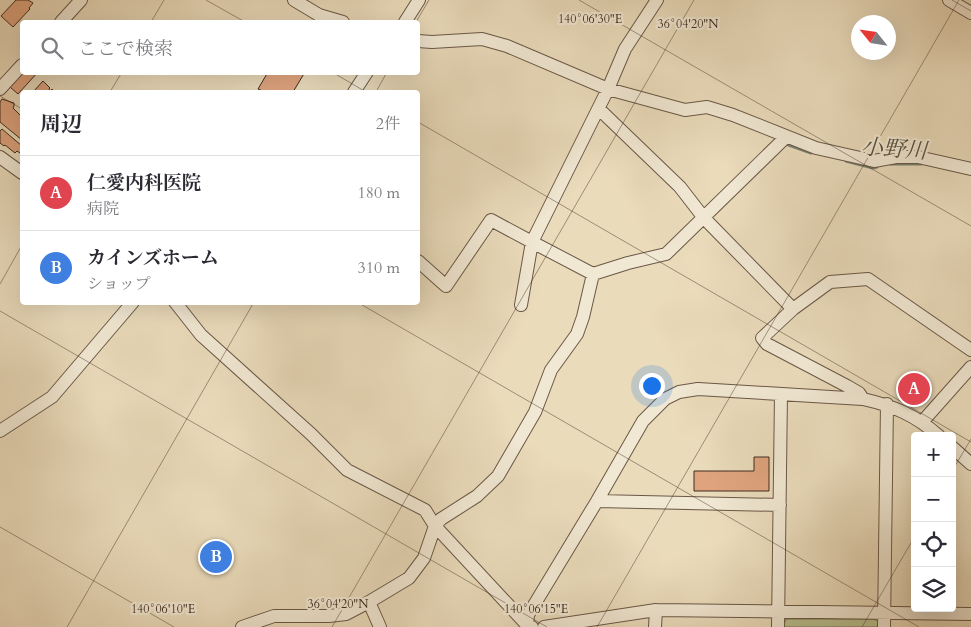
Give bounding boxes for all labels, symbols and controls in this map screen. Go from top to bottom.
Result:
text: 140°06'30"E [558,11,622,27]
north arrow [851,15,896,60]
text: 36°04'20"N [658,16,719,32]
search box [20,20,420,75]
icon: search [38,34,66,62]
text: ここで検索 [78,36,173,62]
text: 周辺 [40,110,82,139]
text: 2件 [376,113,400,135]
water label: 小野川 [860,132,930,166]
text: 仁愛内科医院 [87,170,201,196]
text: A [50,182,62,204]
text: 180 m [358,182,400,204]
text: 病院 [87,198,119,220]
text: カインズホーム [87,245,219,271]
text: B [50,257,62,279]
text: 310 m [358,257,400,279]
text: ショップ [87,273,151,295]
pin: A [898,370,930,408]
your location [639,373,665,399]
map controls [911,432,956,612]
button: + [911,432,956,477]
button: − [911,477,956,522]
button: locate [911,522,956,567]
pin: B [200,538,232,576]
button: layers [911,567,956,612]
text: 36°04'20"N [308,596,369,612]
text: 140°06'10"E [131,601,195,617]
text: 140°06'15"E [504,601,568,617]

